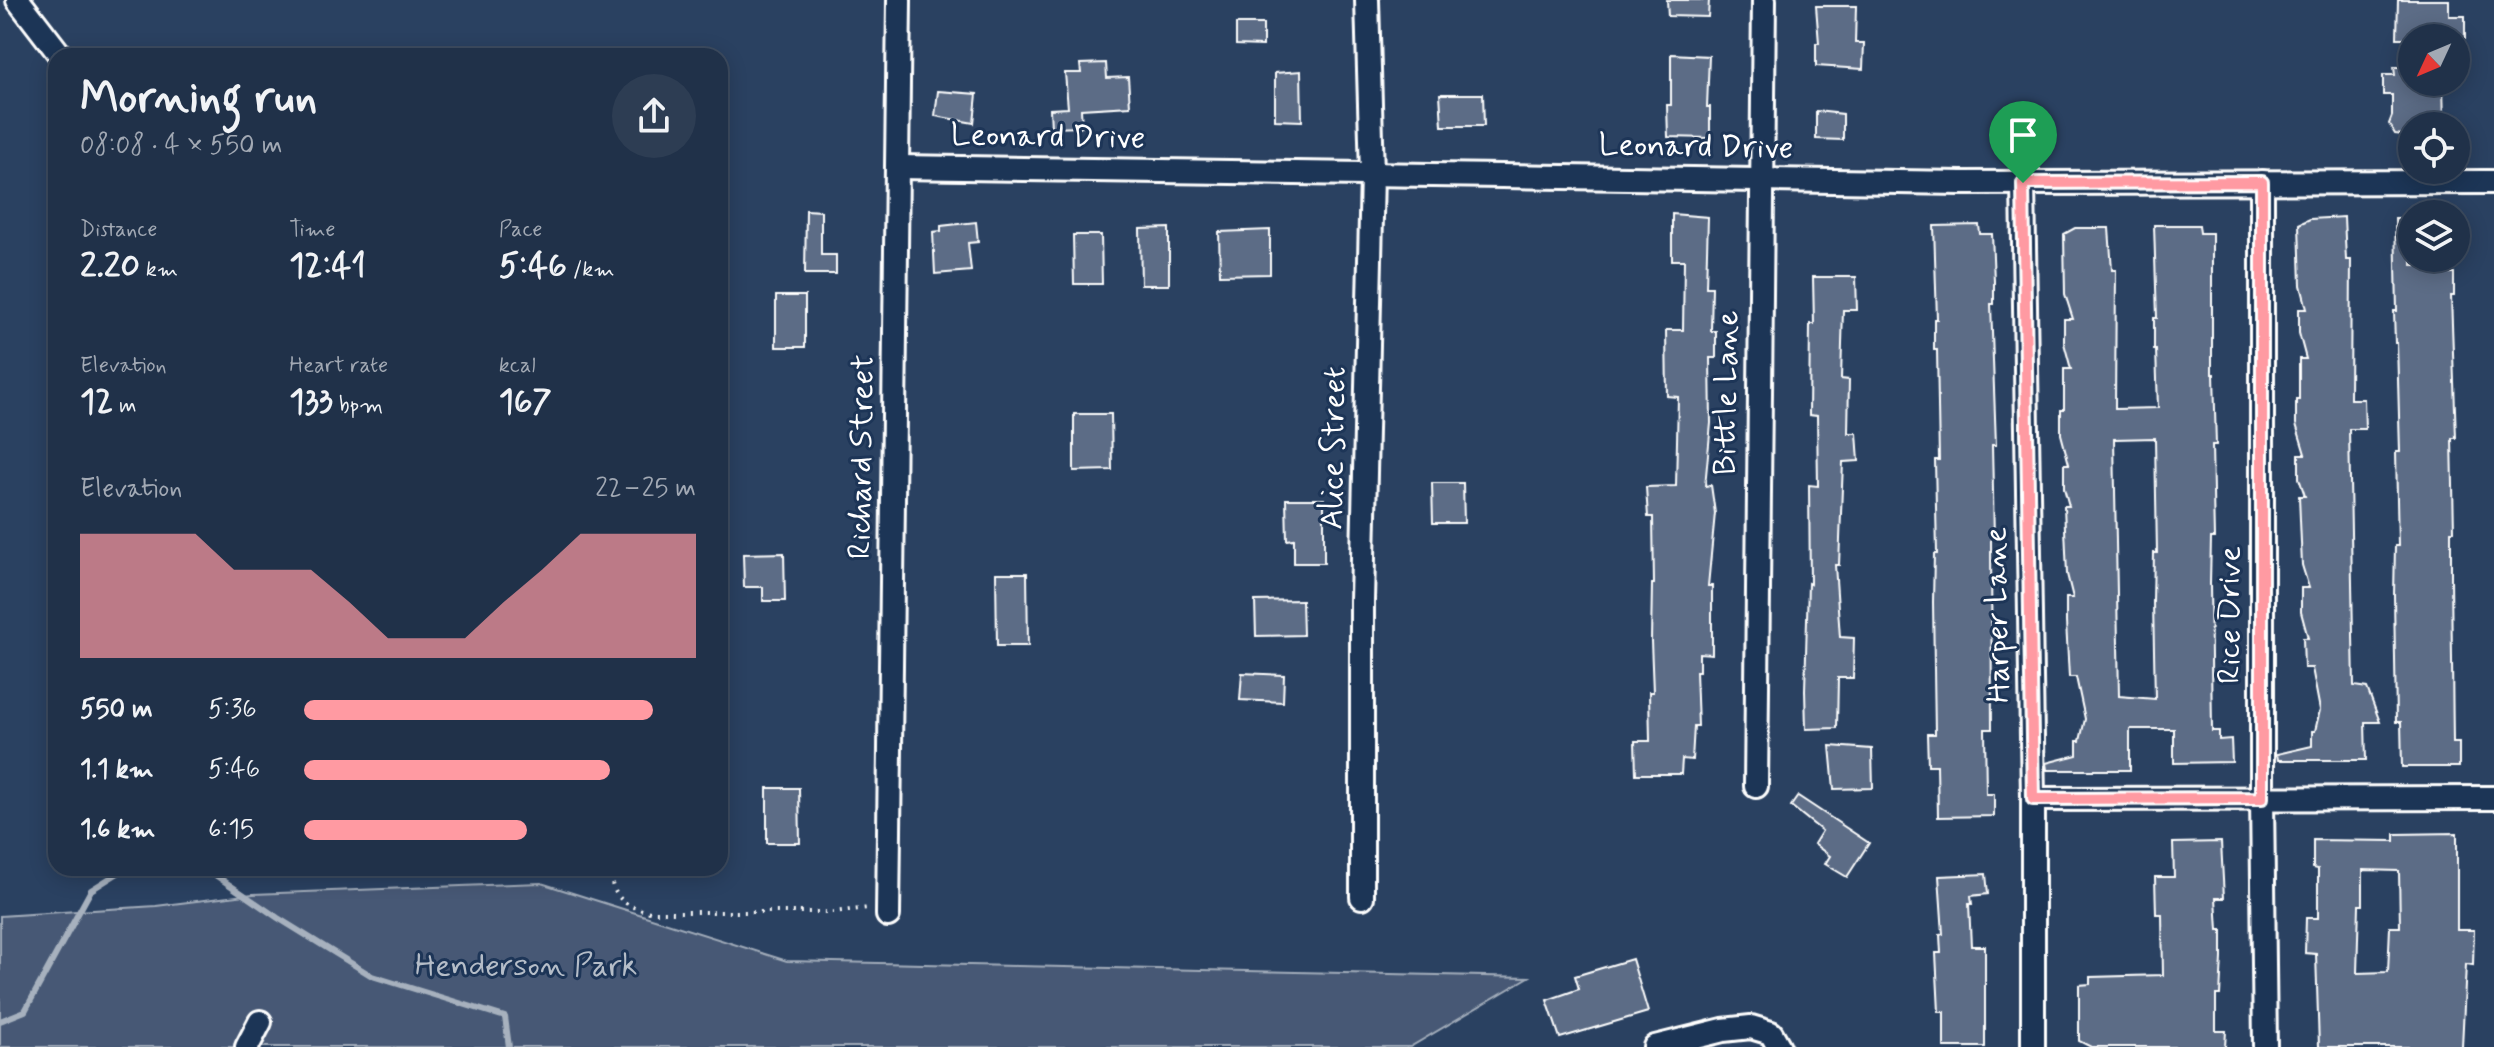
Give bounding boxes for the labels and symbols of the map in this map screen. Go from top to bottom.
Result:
north arrow [2398,24,2470,96]
pin [1989,101,2057,183]
street label: Leonard Drive [950,114,1146,160]
street label: Leonard Drive [1598,124,1794,170]
street label: Bittle Lane [1705,310,1749,476]
street label: Richard Street [839,354,885,560]
street label: Alice Street [1312,366,1356,530]
street label: Harper Lane [1975,526,2021,704]
street label: Rice Drive [2209,546,2251,684]
park label: Henderson Park [415,945,637,987]

